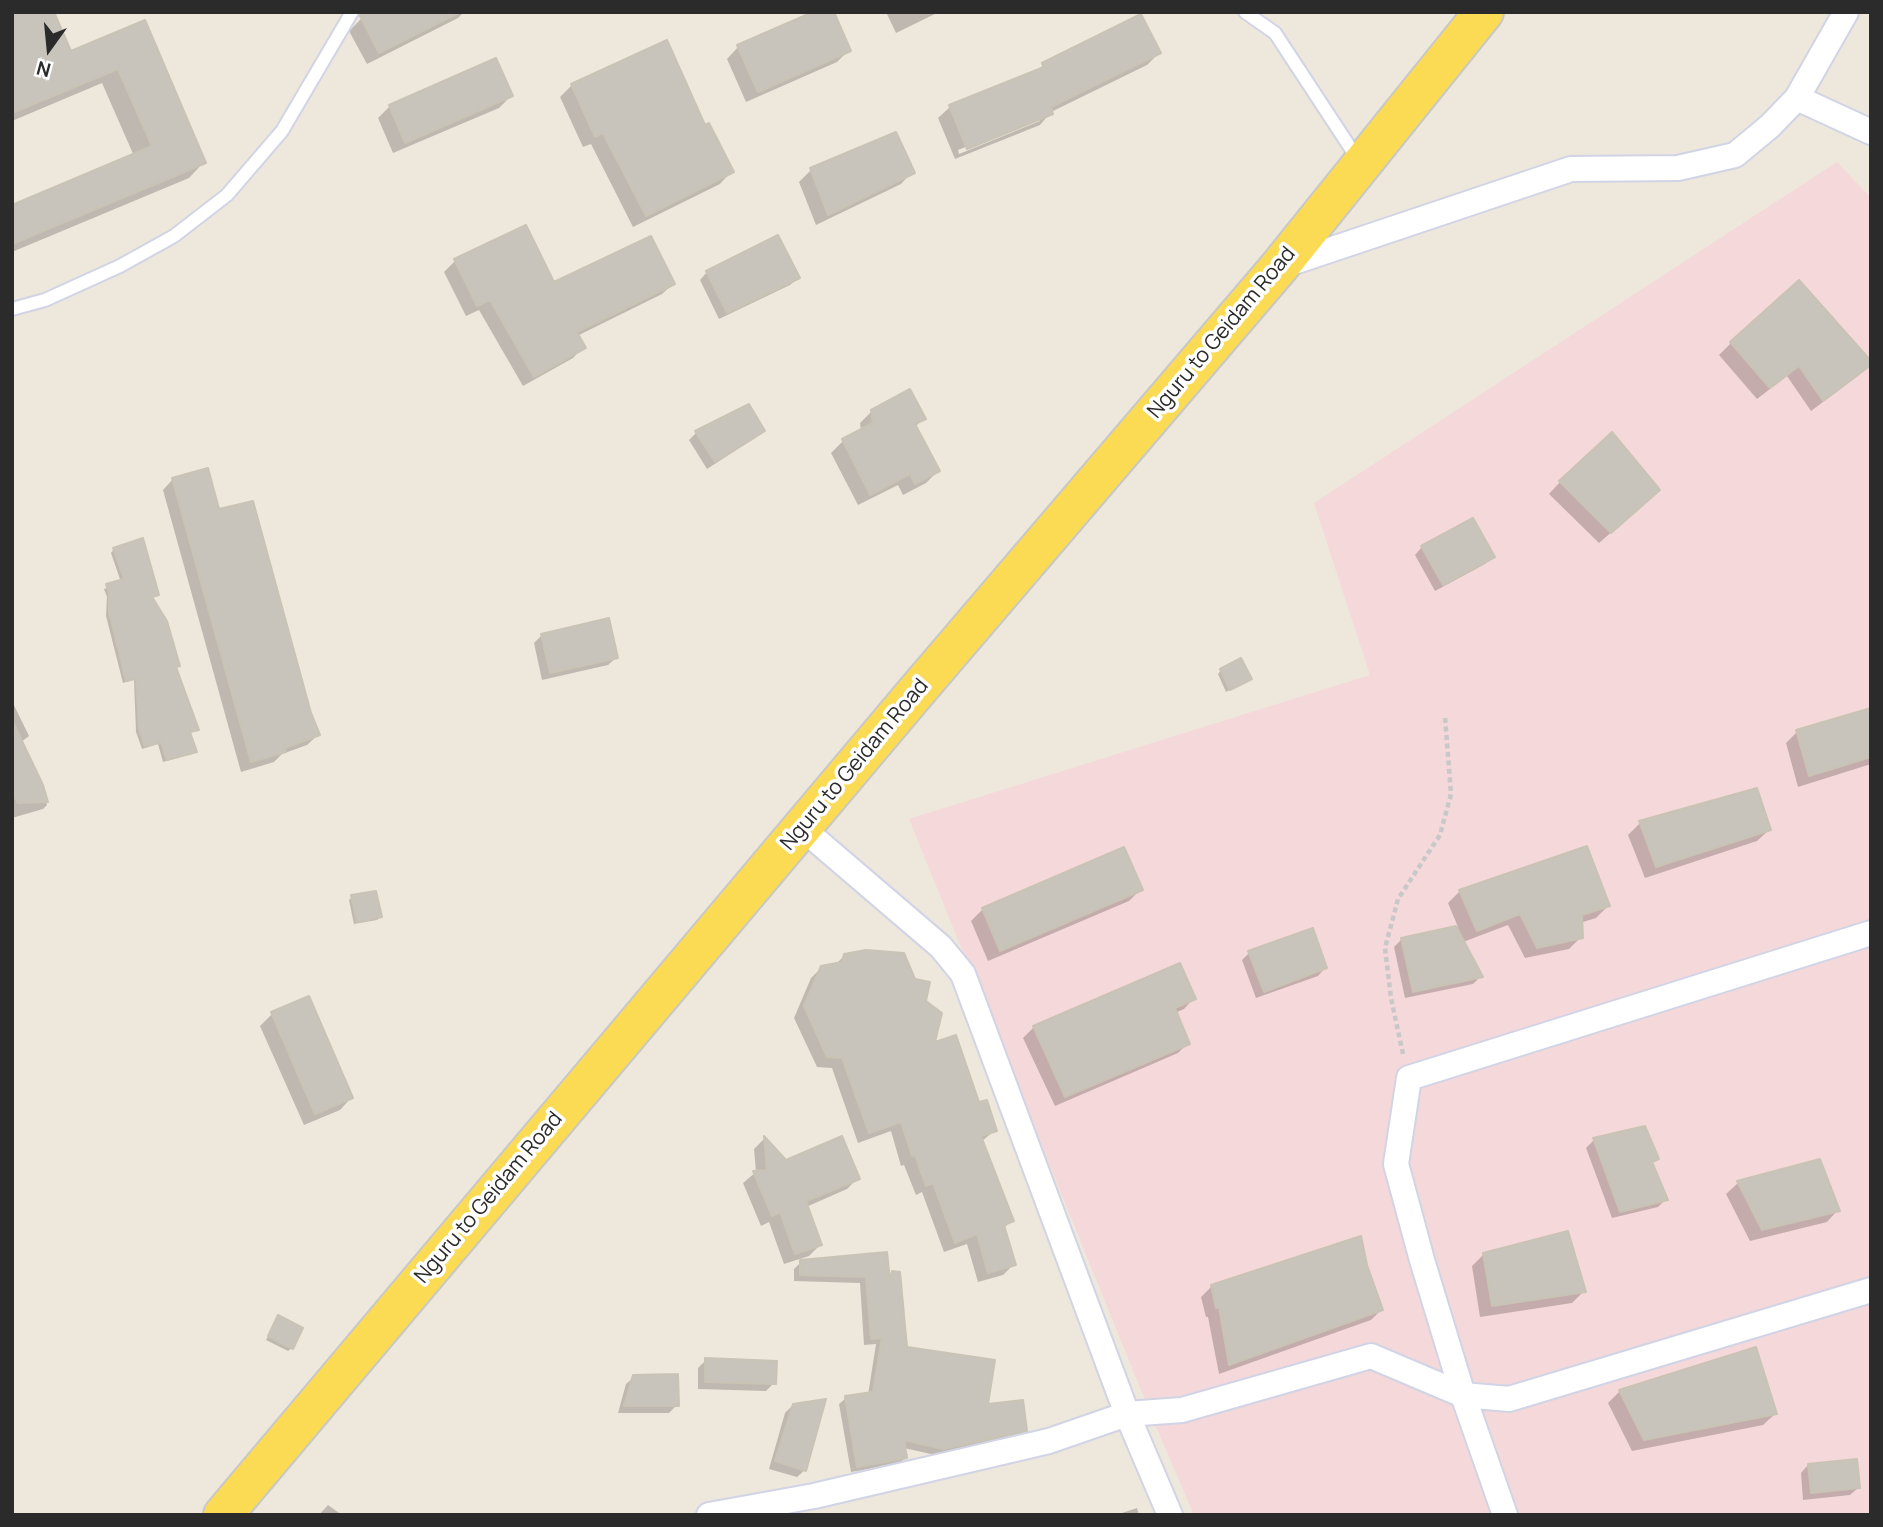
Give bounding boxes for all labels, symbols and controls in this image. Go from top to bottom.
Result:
north arrow [14,14,84,84]
text: N [34,55,54,84]
street label: Nguru to Geidam Road [1143,242,1301,424]
street label: Nguru to Geidam Road [776,674,934,856]
street label: Nguru to Geidam Road [410,1107,568,1289]

